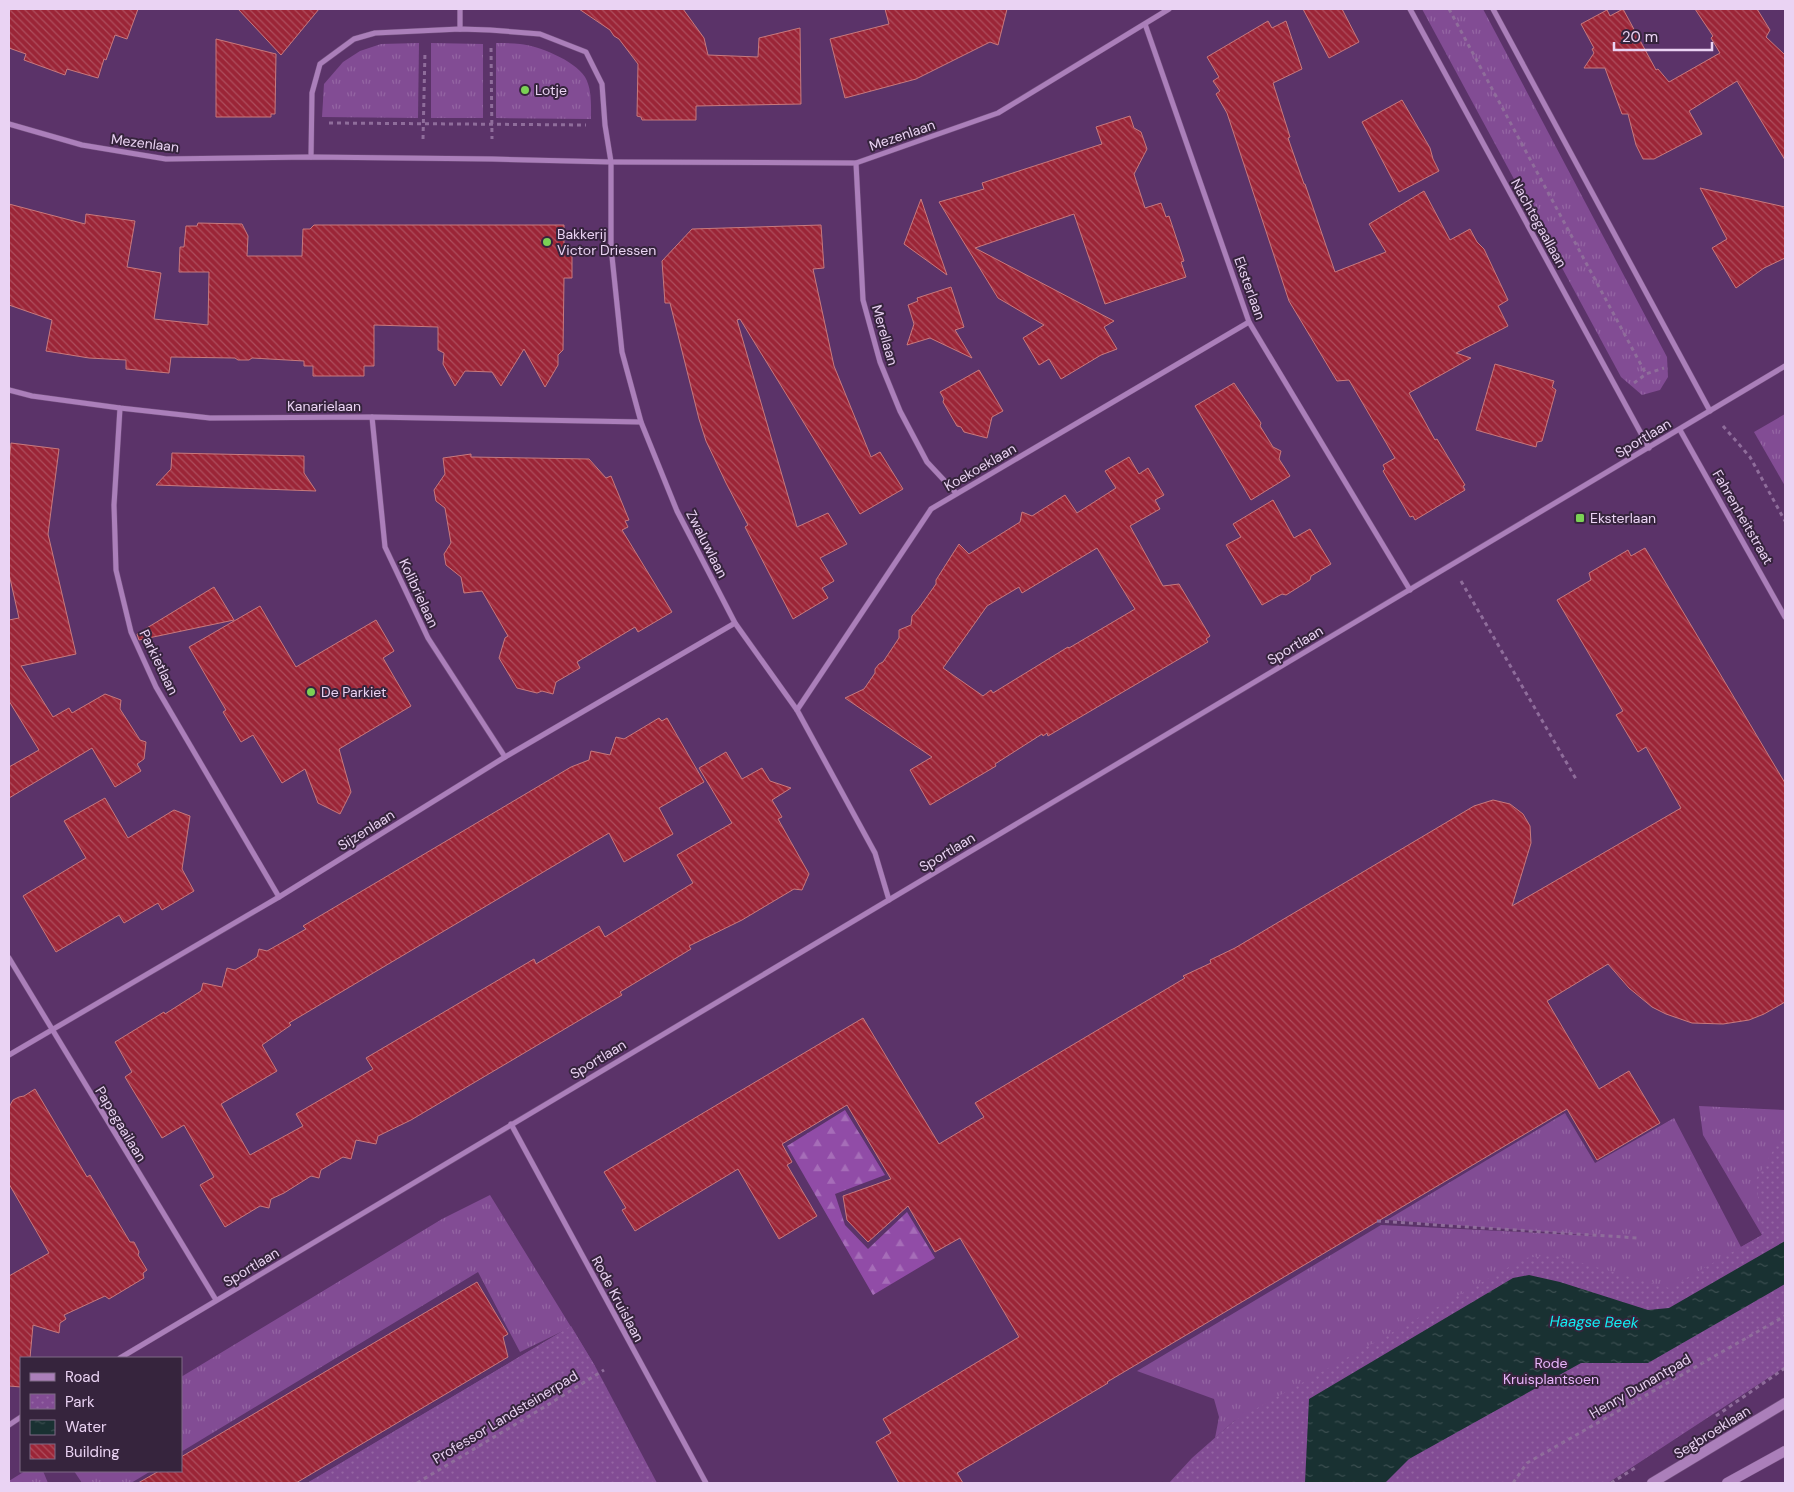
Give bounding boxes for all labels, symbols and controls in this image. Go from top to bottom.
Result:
scale bar [1614,20,1712,52]
text: 20 m [1622,27,1658,47]
place label: Lotje [535,81,567,99]
marker: Lotje [519,84,531,96]
street label: Mezenlaan [867,115,937,155]
street label: Mezenlaan [110,130,180,156]
street label: Nachtegaallaan [1507,175,1571,271]
place label: Bakkerij Victor Driessen [557,225,656,259]
marker: Bakkerij Victor Driessen [541,236,553,248]
street label: Eksterlaan [1230,254,1270,322]
street label: Merellaan [868,303,902,367]
street label: Kanarielaan [287,397,361,415]
street label: Sportlaan [1612,414,1674,462]
street label: Koekoeklaan [941,439,1019,495]
street label: Fahrenheitstraat [1709,466,1777,568]
street label: Zwaluwlaan [682,507,732,581]
place label: Eksterlaan [1590,509,1656,527]
marker: Eksterlaan [1574,512,1586,524]
street label: Kolibrielaan [395,556,443,630]
street label: Sportlaan [1264,621,1326,669]
street label: Parkietlaan [135,626,183,698]
place label: De Parkiet [321,683,387,701]
marker: De Parkiet [305,686,317,698]
street label: Sijzenlaan [334,805,398,855]
street label: Sportlaan [916,828,978,876]
street label: Sportlaan [567,1035,629,1083]
street label: Papegaailaan [91,1083,151,1165]
street label: Sportlaan [220,1243,282,1291]
street label: Rode Kruislaan [588,1253,648,1345]
water label: Haagse Beek [1549,1311,1639,1333]
street label: Henry Dunantpad [1586,1350,1694,1422]
park label: Rode Kruisplantsoen [1503,1354,1599,1388]
legend [20,1357,182,1472]
street label: Professor Landsteinerpad [429,1366,581,1468]
text: Road [65,1367,100,1387]
text: Park [65,1392,95,1412]
street label: Segbroeklaan [1670,1401,1754,1463]
text: Water [65,1417,107,1437]
text: Building [65,1442,120,1462]

